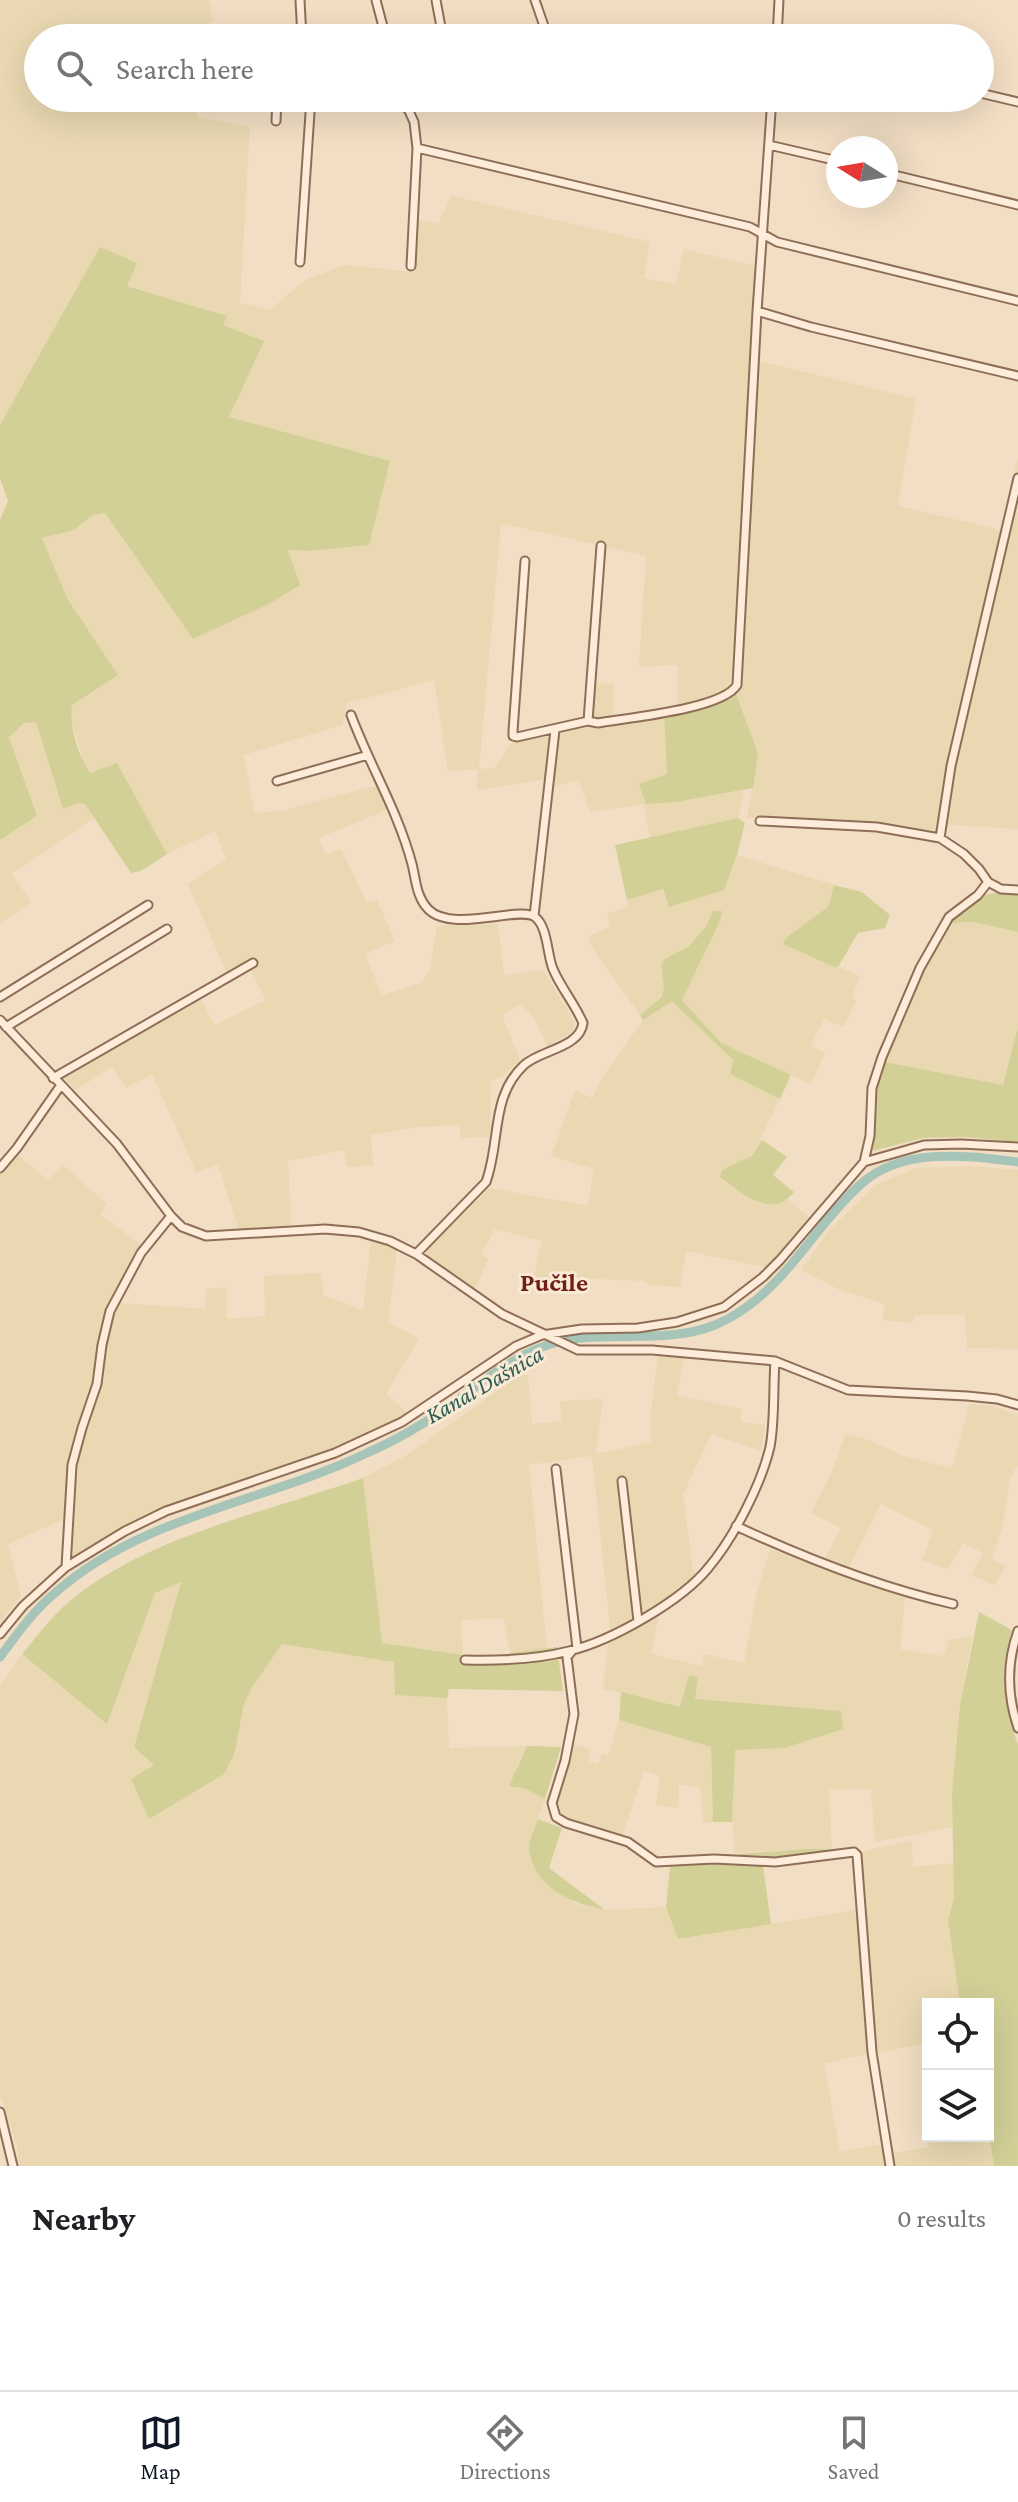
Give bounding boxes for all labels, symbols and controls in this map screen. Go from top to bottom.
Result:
search box [24,24,994,112]
icon: search [52,46,96,90]
text: Search here [116,52,254,85]
north arrow [826,136,898,208]
district label: Pučile [520,1268,588,1297]
water label: Kanal Dašnica [420,1339,548,1429]
map controls [922,1998,994,2142]
button: locate [922,1998,994,2070]
button: layers [922,2070,994,2142]
text: Nearby [32,2200,135,2237]
text: 0 results [897,2204,986,2233]
tab: Map [139,2411,183,2484]
tab: Directions [460,2411,551,2484]
tab: Saved [828,2411,879,2484]

